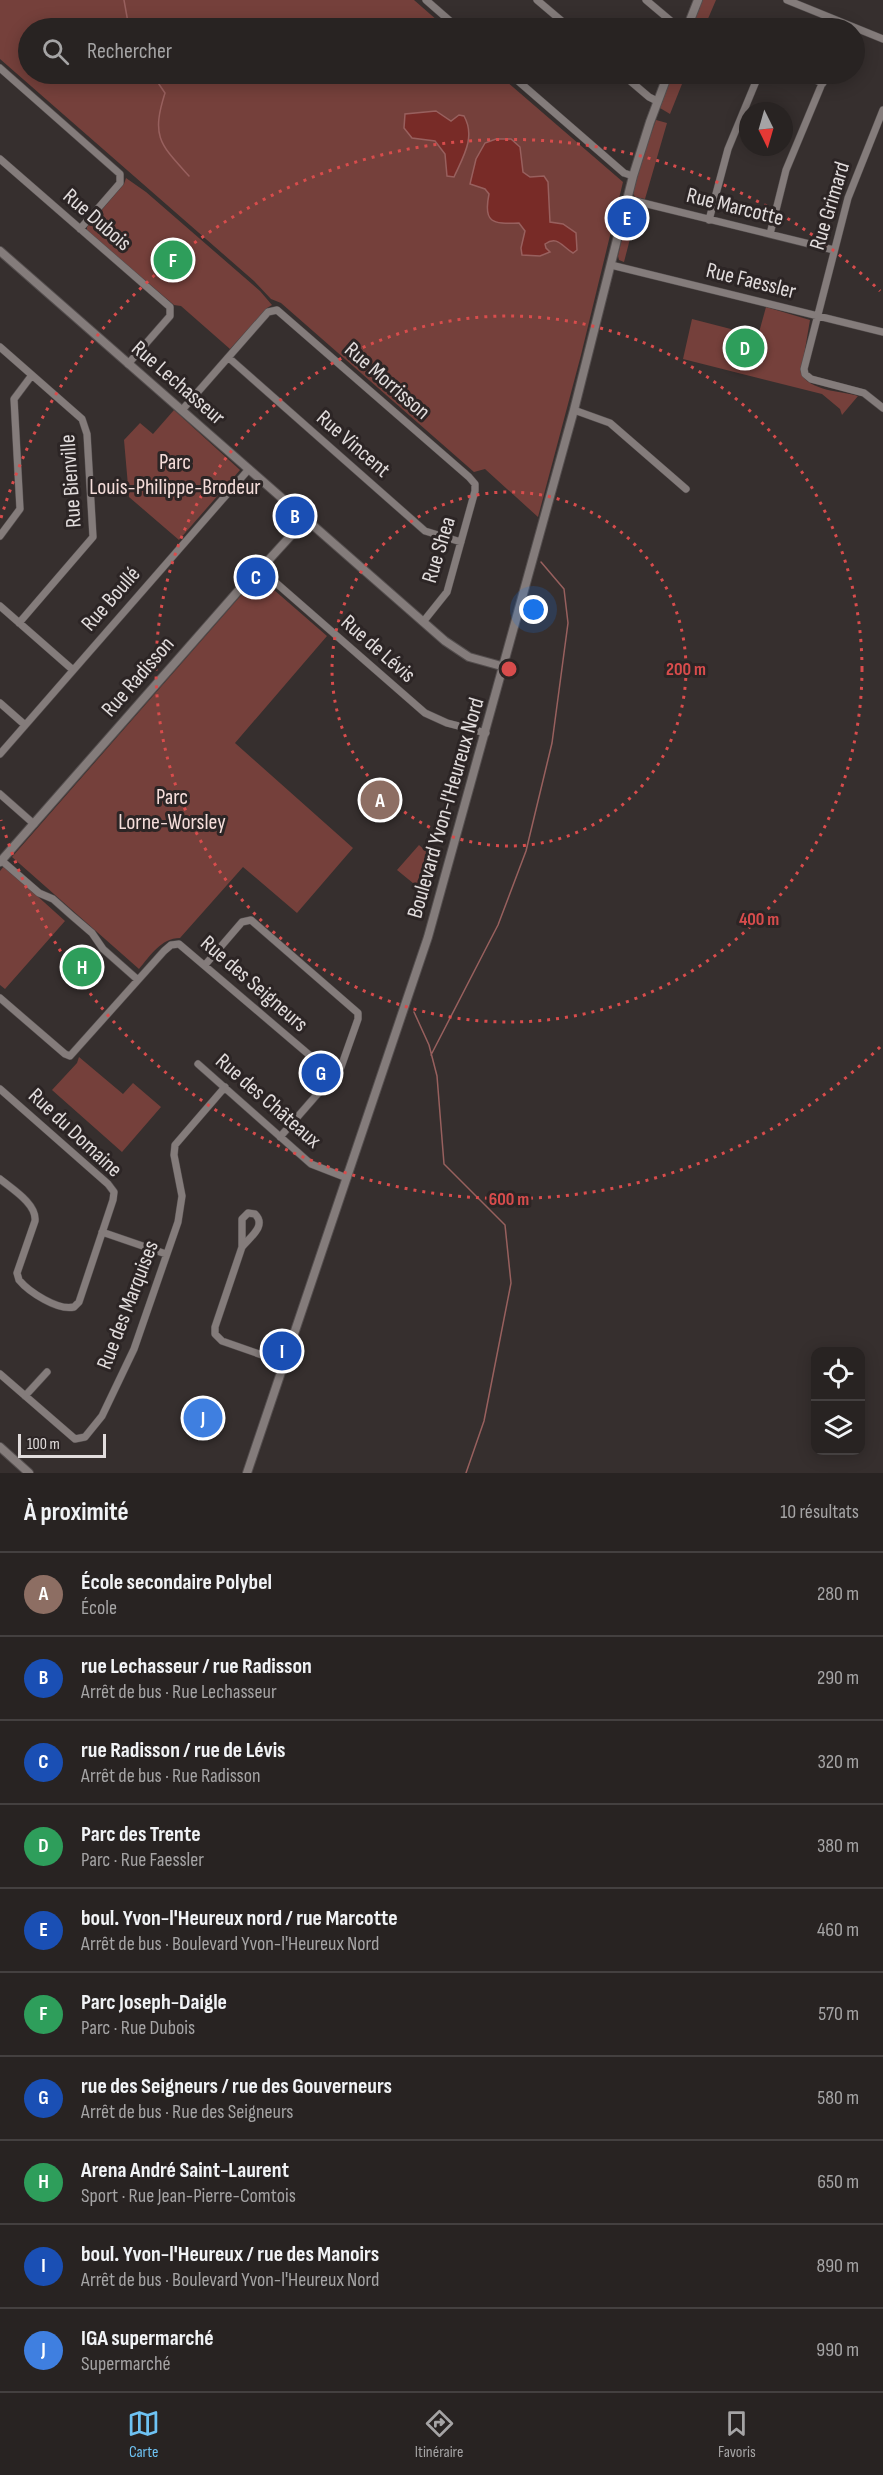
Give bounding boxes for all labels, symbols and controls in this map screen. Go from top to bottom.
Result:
search box [18,18,865,84]
icon: search [39,35,72,68]
text: Rechercher [87,38,172,65]
north arrow [739,102,793,156]
street label: Rue Grimard [804,159,856,253]
street label: Rue Marcotte [684,182,786,232]
street label: Rue Dubois [57,183,137,257]
pin: E [608,196,646,240]
pin: F [154,238,192,282]
street label: Rue Faessler [703,257,799,305]
pin: D [726,326,764,370]
street label: Rue Lechasseur [126,335,230,431]
street label: Rue Morrisson [339,336,435,426]
street label: Rue Vincent [311,405,396,484]
street label: Rue Bienville [54,433,88,529]
park label: Parc Louis-Philippe-Brodeur [89,449,261,501]
pin: B [276,494,314,538]
street label: Rue Shea [416,514,462,586]
pin: C [236,554,276,600]
street label: Rue Boullé [76,561,146,637]
your location [519,595,548,624]
street label: Rue de Lévis [335,609,421,689]
street label: Rue Radisson [96,631,180,723]
centre of rings [499,659,519,679]
text: 200 m [666,659,706,680]
street label: Boulevard Yvon-l'Heureux Nord [402,695,490,921]
pin: A [360,778,400,822]
park label: Parc Lorne-Worsley [118,784,226,836]
text: 400 m [739,909,779,930]
street label: Rue des Seigneurs [195,930,313,1038]
pin: H [62,944,101,990]
street label: Rue des Châteaux [210,1048,327,1155]
pin: G [302,1050,340,1096]
street label: Rue du Domaine [22,1083,128,1183]
text: 600 m [489,1189,529,1210]
street label: Rue des Marquises [91,1237,165,1373]
pin: I [262,1328,302,1374]
map controls [811,1347,865,1455]
button: locate [811,1347,865,1401]
pin: J [184,1396,222,1440]
button: layers [811,1401,865,1455]
scale bar [18,1431,106,1458]
text: 100 m [27,1435,60,1454]
text: À proximité [24,1497,129,1528]
text: 10 résultats [780,1500,859,1524]
text: École secondaire Polybel [81,1569,272,1596]
text: A [39,1582,48,1606]
text: 280 m [817,1582,859,1606]
text: École [81,1596,117,1620]
text: rue Lechasseur / rue Radisson [81,1653,312,1680]
text: B [39,1666,48,1690]
text: 290 m [817,1666,859,1690]
text: Arrêt de bus · Rue Lechasseur [81,1680,277,1704]
text: rue Radisson / rue de Lévis [81,1737,286,1764]
text: C [38,1750,49,1774]
text: 320 m [817,1750,859,1774]
text: Arrêt de bus · Rue Radisson [81,1764,261,1788]
text: Parc des Trente [81,1821,201,1848]
text: D [38,1834,49,1858]
text: 380 m [817,1834,859,1858]
text: Parc · Rue Faessler [81,1848,204,1872]
text: boul. Yvon-l'Heureux nord / rue Marcotte [81,1905,398,1932]
text: E [39,1918,48,1942]
text: 460 m [817,1918,859,1942]
text: Arrêt de bus · Boulevard Yvon-l'Heureux Nord [81,1932,379,1956]
text: Parc Joseph-Daigle [81,1989,227,2016]
text: F [39,2002,48,2026]
text: 570 m [818,2002,859,2026]
text: Parc · Rue Dubois [81,2016,195,2040]
text: rue des Seigneurs / rue des Gouverneurs [81,2073,392,2100]
text: G [38,2086,49,2110]
text: 580 m [817,2086,859,2110]
text: Arrêt de bus · Rue des Seigneurs [81,2100,294,2124]
text: Arena André Saint-Laurent [81,2157,289,2184]
text: H [38,2170,49,2194]
text: 650 m [817,2170,859,2194]
text: Sport · Rue Jean-Pierre-Comtois [81,2184,296,2208]
text: boul. Yvon-l'Heureux / rue des Manoirs [81,2241,379,2268]
text: I [41,2254,46,2278]
text: 890 m [816,2254,859,2278]
text: Arrêt de bus · Boulevard Yvon-l'Heureux Nord [81,2268,379,2292]
text: IGA supermarché [81,2325,214,2352]
text: J [41,2338,46,2362]
text: 990 m [816,2338,859,2362]
text: Supermarché [81,2352,171,2376]
tab: Carte [127,2407,160,2462]
tab: Itinéraire [415,2407,463,2462]
tab: Favoris [718,2407,756,2462]

